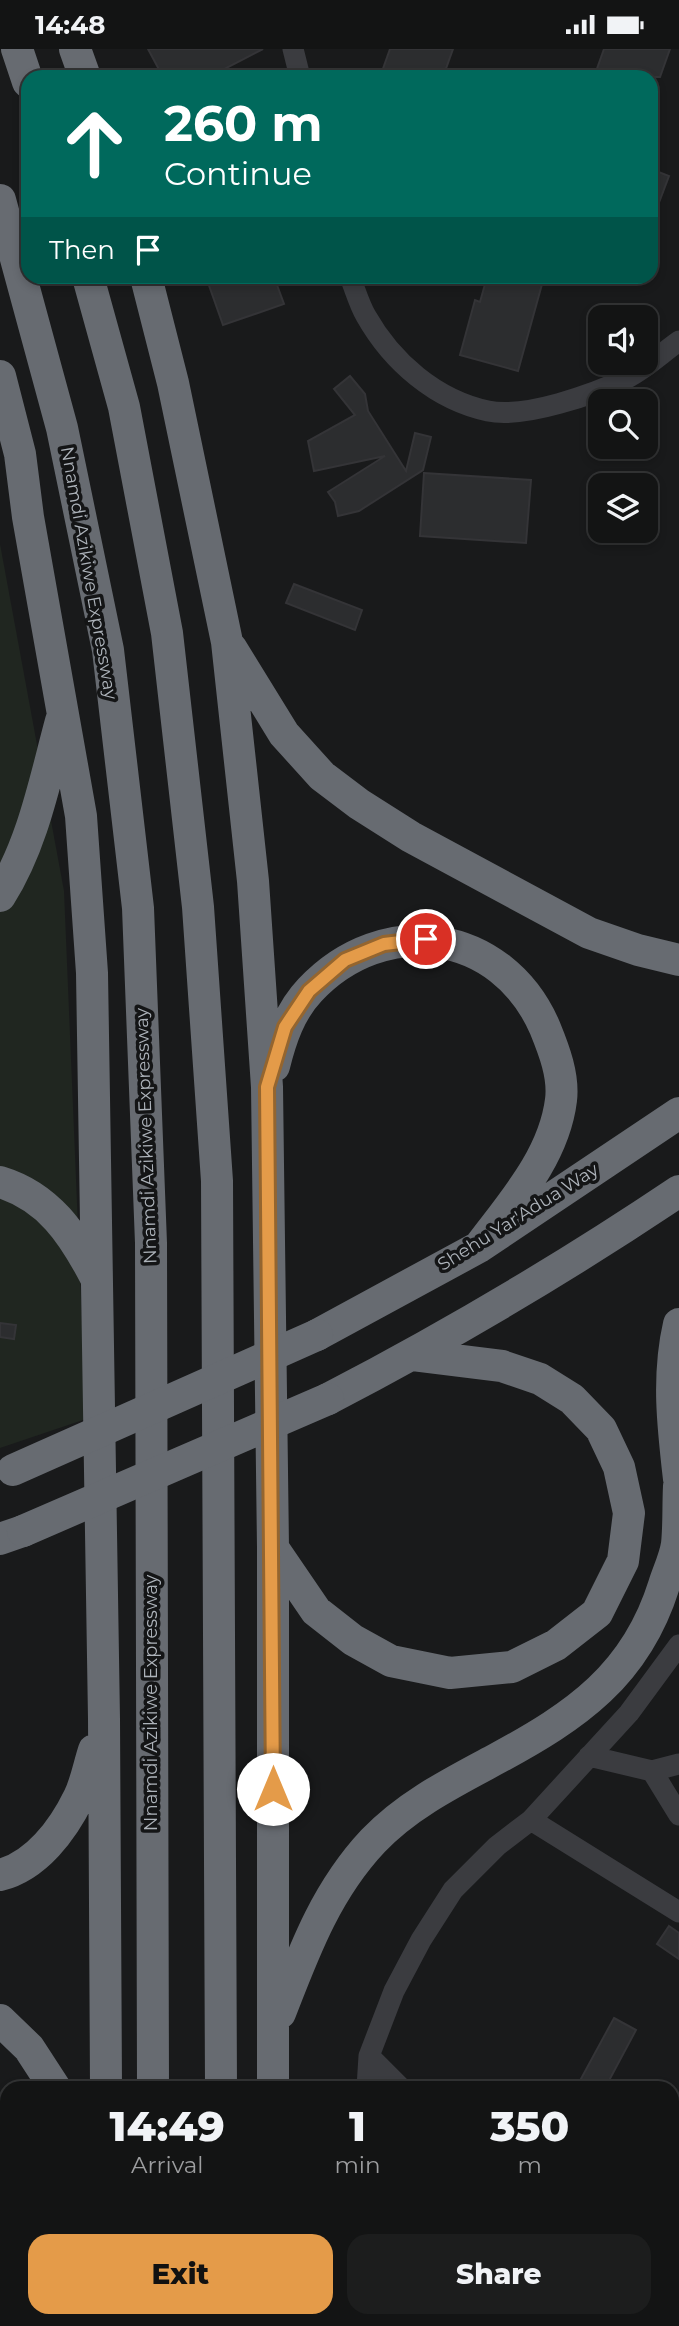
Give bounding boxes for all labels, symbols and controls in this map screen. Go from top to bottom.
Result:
text: 14:48 [35,9,105,41]
text: 260 m [164,94,323,153]
icon: ahead [49,98,140,189]
text: Continue [164,154,312,193]
icon: arrive [129,231,167,269]
text: Then [49,234,115,266]
map controls [588,305,658,543]
button: sound [588,305,658,375]
button: search [588,389,658,459]
street label: Nnamdi Azikiwe Expressway [56,445,122,701]
button: layers [588,473,658,543]
pin [396,909,456,969]
icon: arrive [407,920,445,958]
street label: Nnamdi Azikiwe Expressway [131,1007,161,1264]
street label: Shehu Yar'Adua Way [434,1158,603,1275]
street label: Nnamdi Azikiwe Expressway [140,1575,162,1831]
position arrow [236,1752,310,1826]
text: 14:49 [110,2100,225,2152]
text: 1 [349,2100,366,2152]
text: 350 [490,2100,569,2152]
text: Arrival [131,2151,204,2179]
text: min [334,2151,381,2179]
text: m [518,2151,542,2179]
button: Exit [28,2234,333,2314]
button: Share [347,2234,651,2314]

